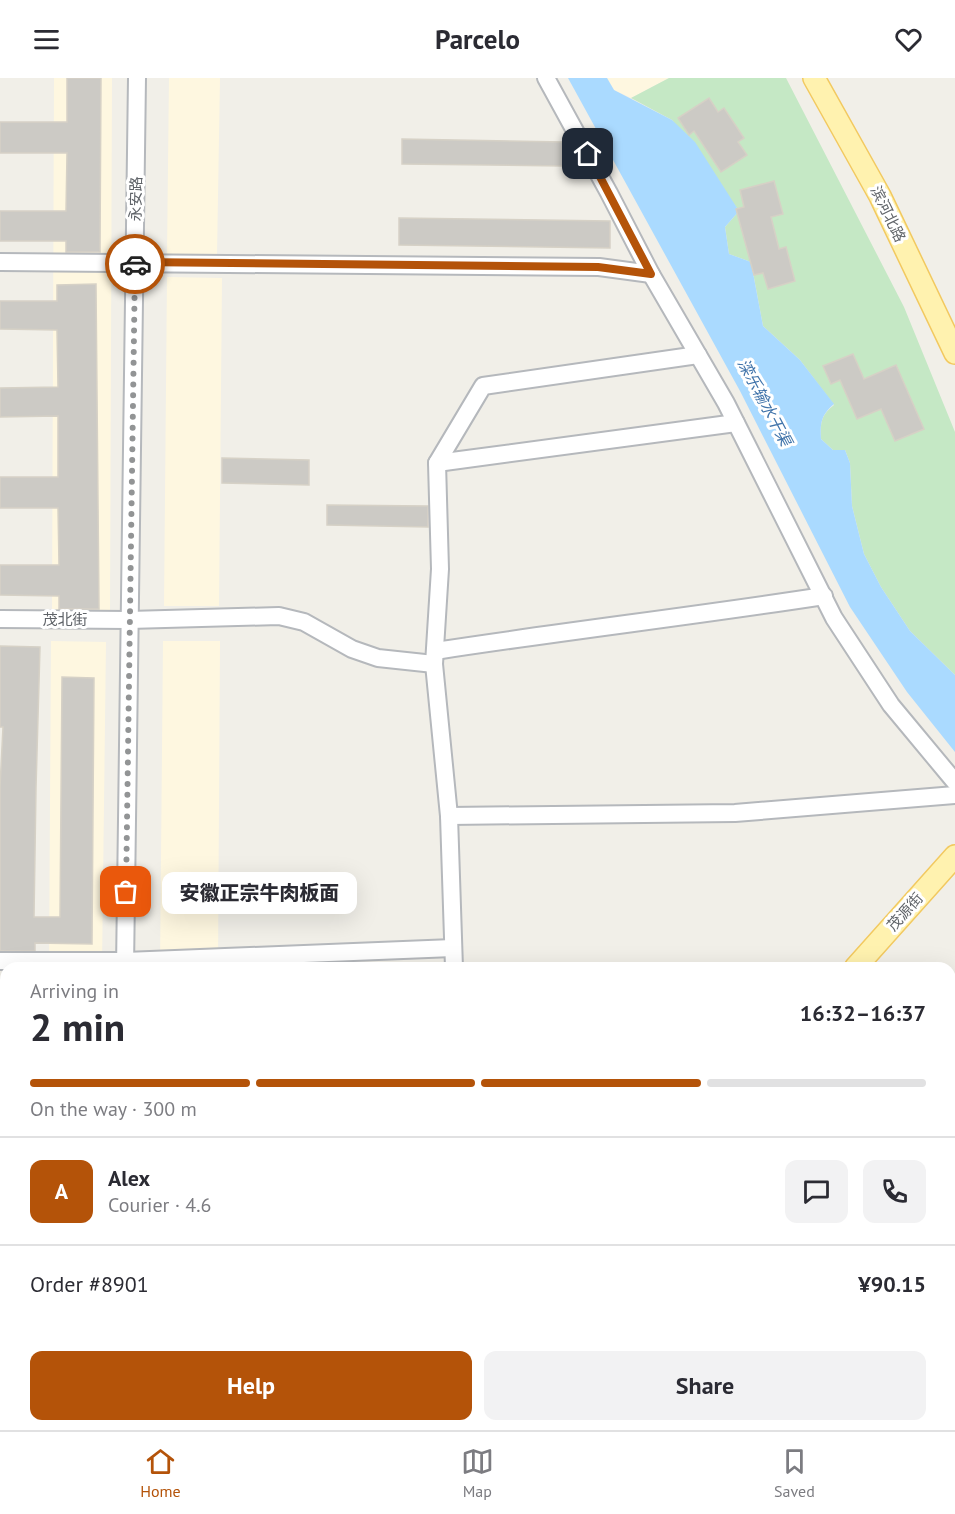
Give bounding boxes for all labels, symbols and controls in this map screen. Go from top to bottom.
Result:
text: Parcelo [435,22,520,56]
icon: menu [30,23,63,56]
icon: heart [892,23,925,56]
pin [562,128,613,179]
icon: home [571,137,604,170]
street label: 永安路 [126,176,145,222]
street label: 滨河北路 [867,183,910,245]
courier [105,234,165,294]
icon: car [119,248,152,281]
water label: 滦乐输水干渠 [734,355,797,451]
street label: 茂北街 [42,610,88,629]
pin [100,866,151,917]
callout: 安徽正宗牛肉板面 [162,871,357,913]
icon: bag [109,875,142,908]
text: 安徽正宗牛肉板面 [180,880,340,906]
street label: 茂源街 [883,889,927,935]
text: Arriving in [30,978,119,1004]
text: 16:32–16:37 [800,999,926,1027]
text: 2 min [30,1001,125,1052]
text: On the way · 300 m [30,1096,197,1122]
button: chat [785,1160,848,1223]
button: phone [863,1160,926,1223]
text: Alex [108,1164,150,1192]
text: A [55,1177,68,1205]
text: Courier · 4.6 [108,1192,211,1218]
text: Order #8901 [30,1270,149,1298]
text: ¥90.15 [858,1270,926,1298]
button: Help [30,1351,472,1420]
button: Share [484,1351,926,1420]
tab: Home [140,1445,181,1501]
tab: Map [461,1445,494,1501]
tab: Saved [774,1445,815,1501]

